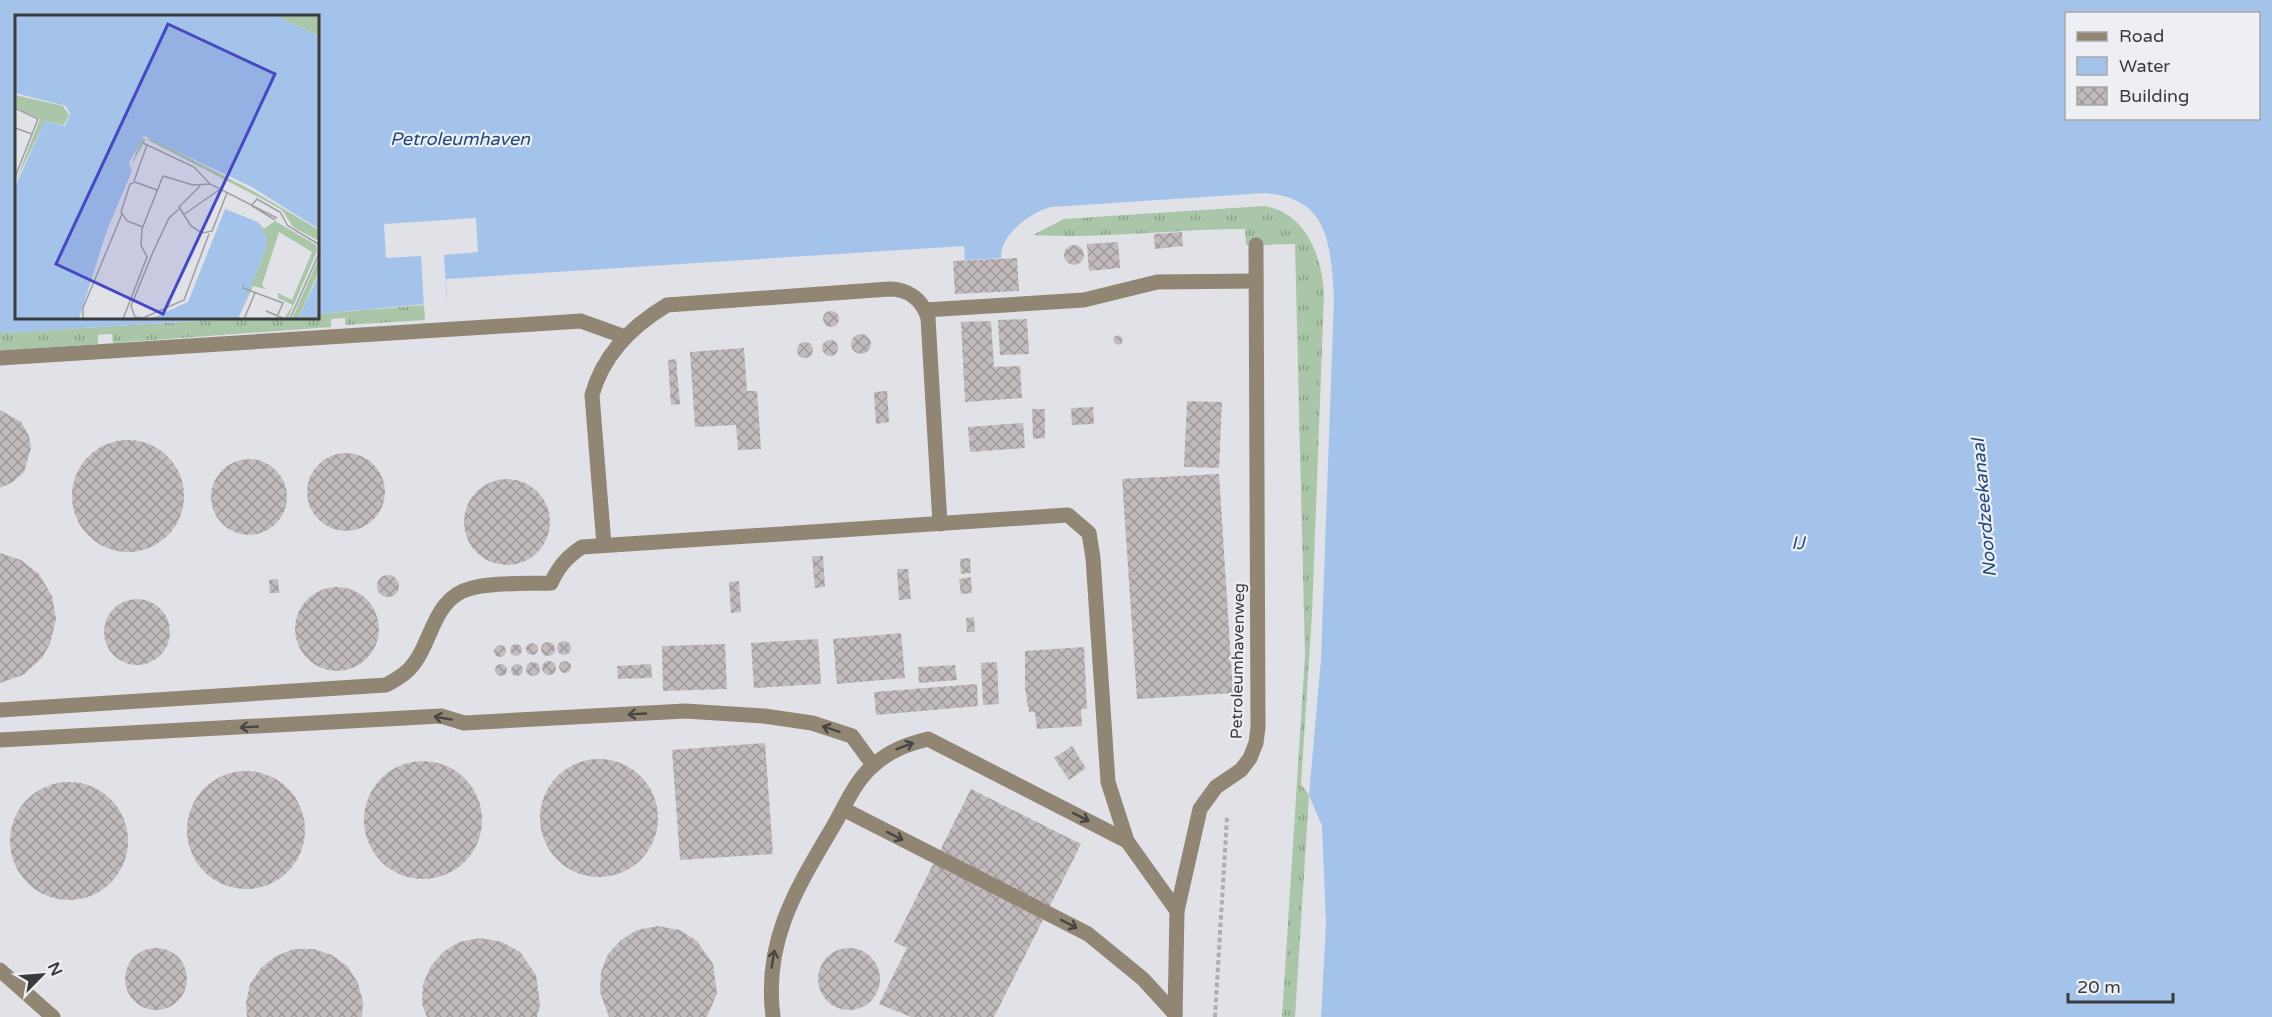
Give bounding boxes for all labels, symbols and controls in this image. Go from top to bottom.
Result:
legend [2065,12,2260,120]
inset map [15,15,320,320]
text: Road [2119,25,2164,47]
text: Water [2119,55,2170,77]
text: Building [2119,85,2189,107]
water label: Petroleumhaven [390,128,531,150]
water label: Noordzeekanaal [1967,435,2001,578]
water label: IJ [1791,532,1806,554]
street label: Petroleumhavenweg [1227,583,1249,739]
one-way arrow [628,708,648,719]
one-way arrow [434,713,454,724]
one-way arrow [239,721,259,732]
one-way arrow [822,723,841,734]
one-way arrow [896,740,914,751]
one-way arrow [1071,812,1089,823]
one-way arrow [885,831,903,842]
one-way arrow [1059,919,1077,930]
north arrow [12,945,72,1005]
one-way arrow [768,949,779,969]
text: N [43,959,66,979]
scale bar [2068,966,2173,1004]
text: 20 m [2077,976,2121,998]

